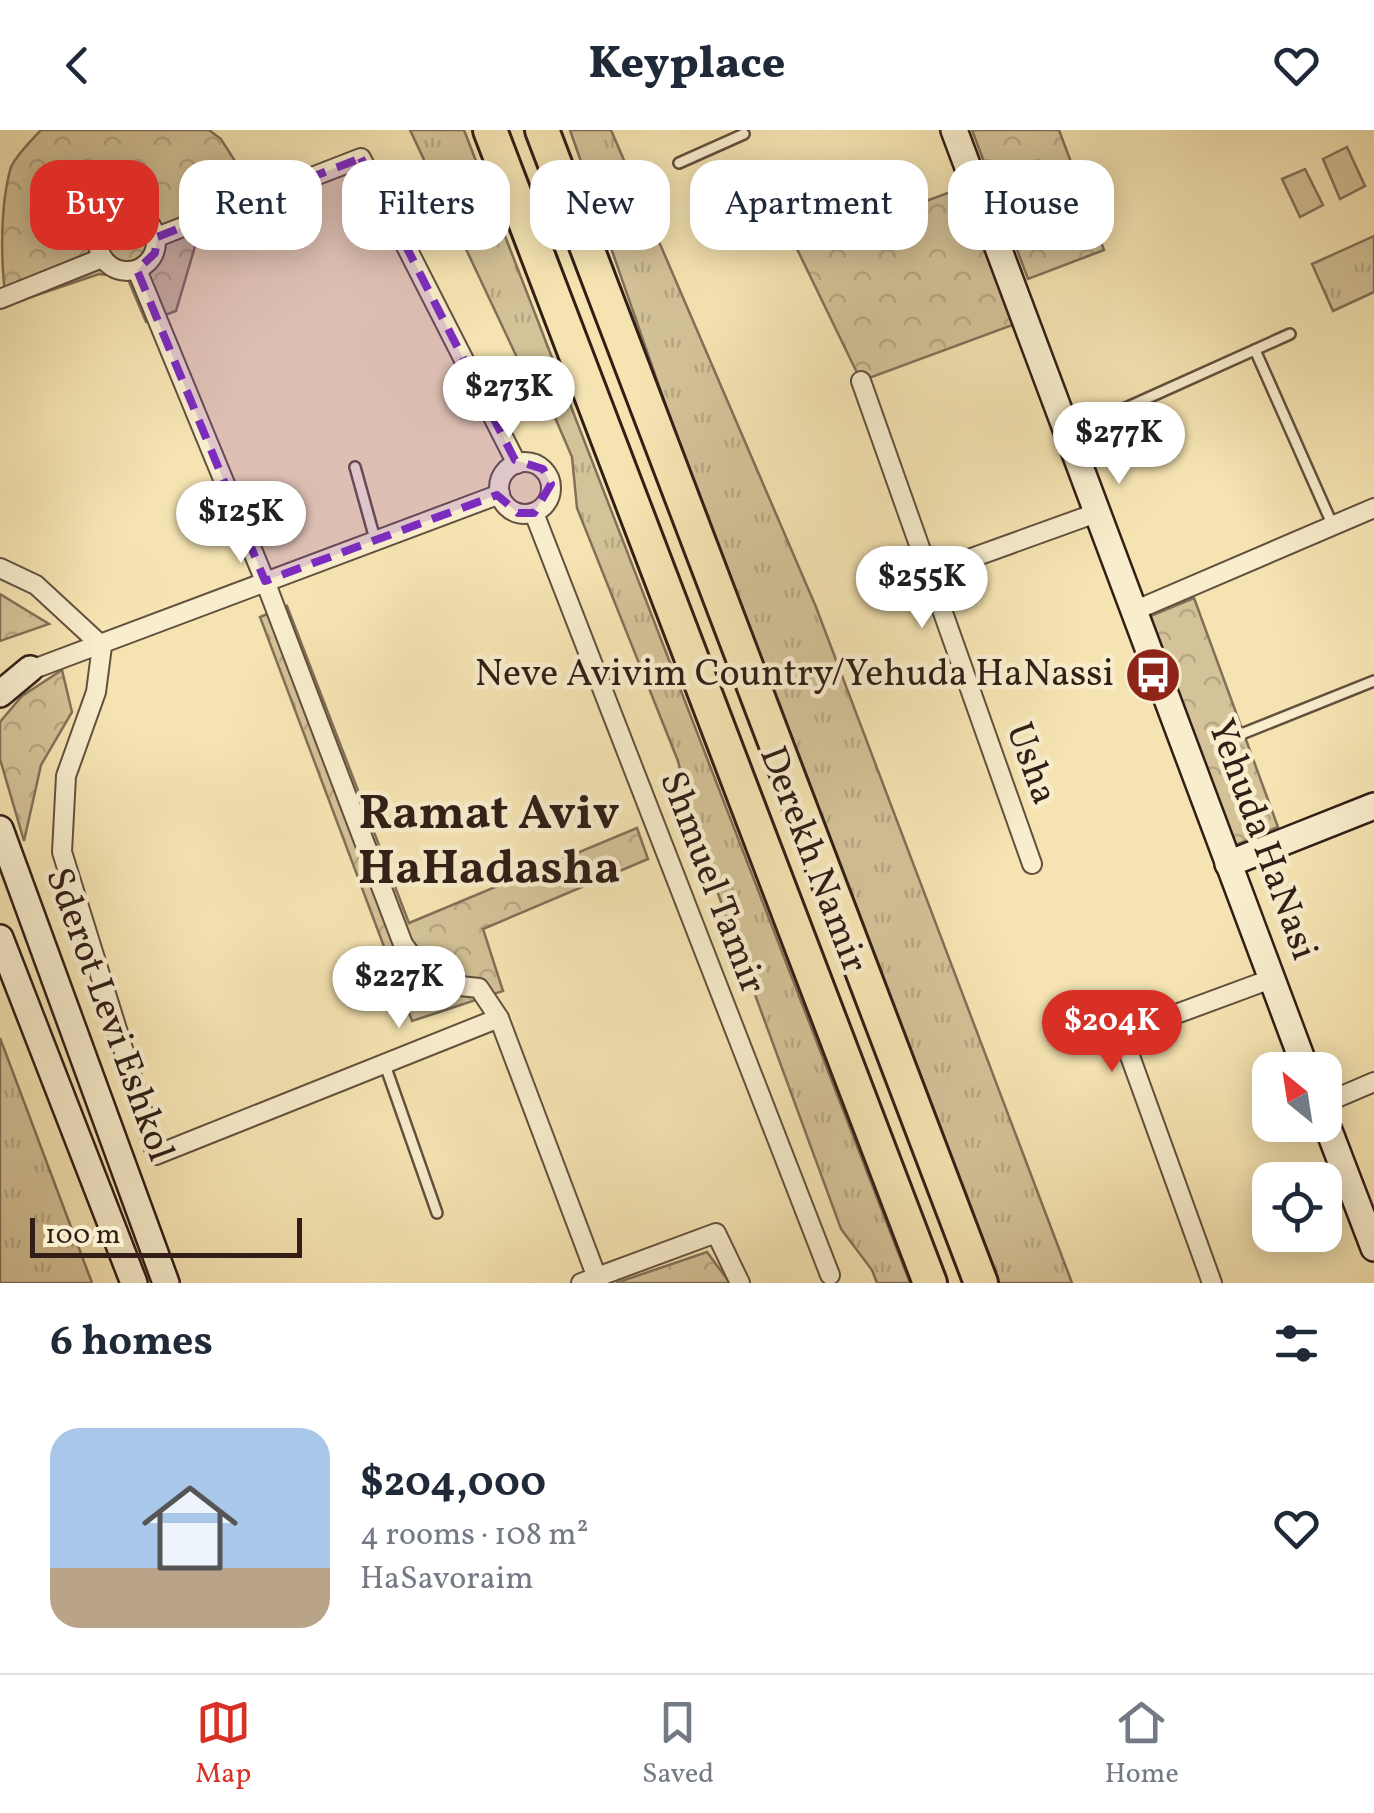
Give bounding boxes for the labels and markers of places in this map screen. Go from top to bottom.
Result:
pin: $273K [439,356,579,441]
pin: $277K [1049,402,1189,487]
pin: $125K [171,481,311,566]
pin: $255K [852,546,992,631]
bus stop icon: Neve Avivim Country/Yehuda HaNassi [1123,645,1183,705]
place label: Neve Avivim Country/Yehuda HaNassi [475,649,1114,702]
pin: $227K [329,946,469,1031]
pin: $204K [1042,990,1182,1075]

